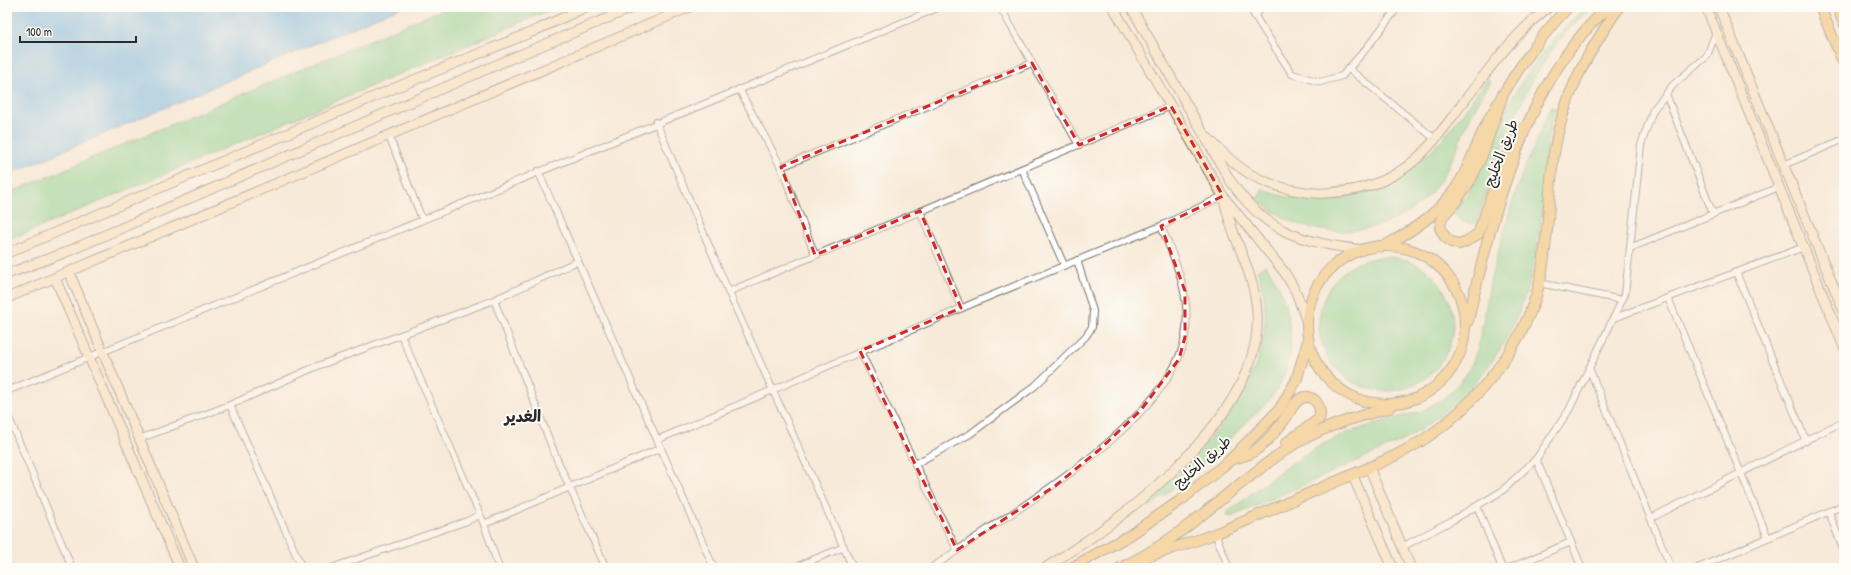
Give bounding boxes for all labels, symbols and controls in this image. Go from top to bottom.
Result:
scale bar [20,18,136,44]
text: 100 m [26,23,52,40]
street label: طريق الخليج [1478,116,1523,190]
district label: الغدير [503,405,541,427]
street label: طريق الخليج [1168,430,1235,493]

